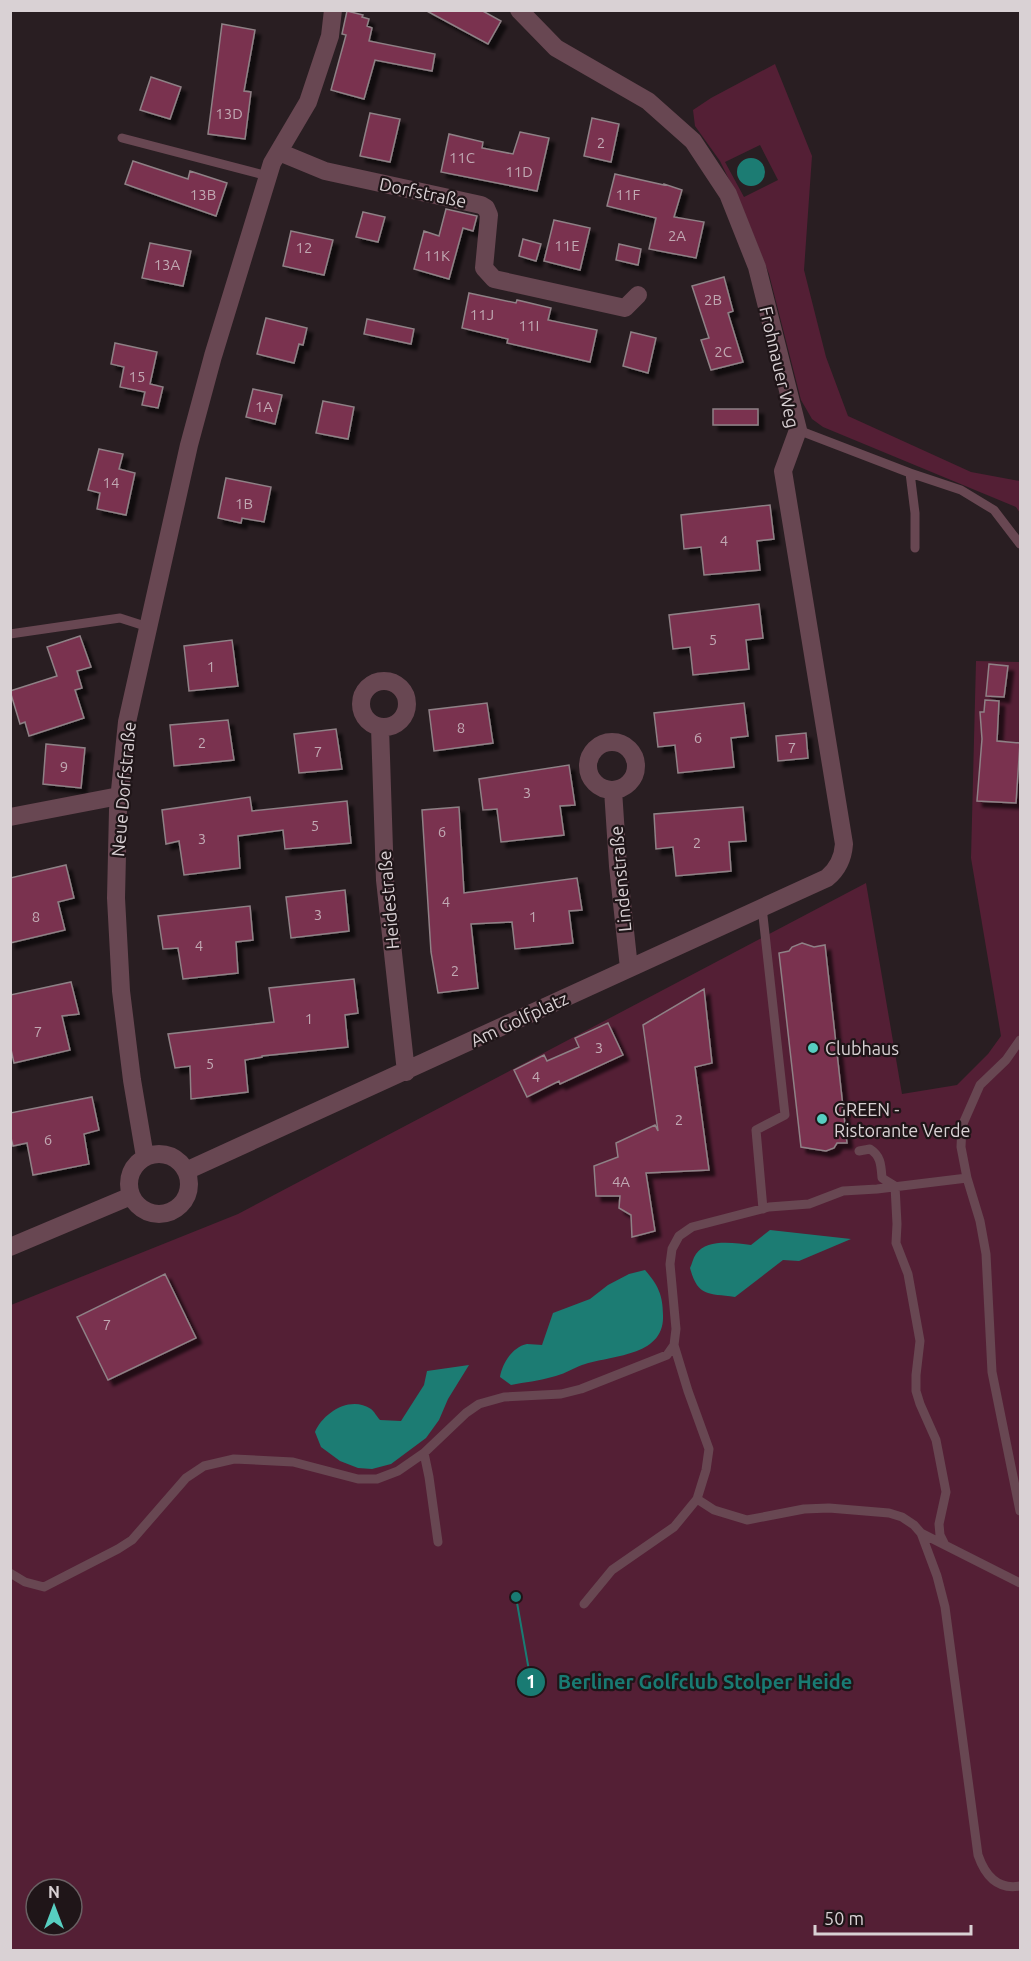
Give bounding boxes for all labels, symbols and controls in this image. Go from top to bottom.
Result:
house number: 13D [215,105,243,122]
house number: 2 [597,134,605,151]
house number: 11C [449,149,475,166]
house number: 11D [505,163,533,180]
street label: Dorfstraße [378,173,468,211]
house number: 13B [190,186,216,203]
house number: 11F [616,186,641,203]
house number: 2A [668,227,686,244]
house number: 11E [554,237,580,254]
house number: 12 [296,239,312,256]
house number: 11K [424,247,450,264]
house number: 13A [154,256,181,273]
house number: 2B [704,291,722,308]
street label: Frohnauer Weg [756,304,804,430]
house number: 11J [470,306,494,323]
house number: 11I [519,317,539,334]
house number: 2C [714,343,732,360]
house number: 15 [129,368,145,385]
house number: 1A [255,398,273,415]
house number: 14 [103,474,119,491]
house number: 1B [235,495,253,512]
house number: 4 [720,532,728,549]
house number: 5 [709,631,717,648]
house number: 1 [207,658,215,675]
house number: 8 [457,719,465,736]
street label: Neue Dorfstraße [107,720,139,858]
house number: 6 [694,729,702,746]
house number: 2 [198,734,206,751]
house number: 7 [788,739,796,756]
house number: 7 [314,743,322,760]
house number: 9 [60,758,68,775]
house number: 3 [523,784,531,801]
house number: 5 [311,817,319,834]
house number: 6 [438,823,446,840]
street label: Lindenstraße [605,825,635,933]
house number: 3 [198,830,206,847]
house number: 2 [693,834,701,851]
street label: Heidestraße [374,850,402,950]
house number: 4 [442,893,450,910]
house number: 3 [314,906,322,923]
house number: 8 [32,908,40,925]
house number: 1 [529,908,537,925]
house number: 4 [195,937,203,954]
house number: 2 [451,962,459,979]
street label: Am Golfplatz [467,988,571,1050]
house number: 1 [305,1010,313,1027]
house number: 7 [34,1023,42,1040]
place label: Clubhaus [825,1038,899,1058]
house number: 3 [595,1039,603,1056]
marker: Clubhaus [806,1041,820,1055]
house number: 5 [206,1055,214,1072]
house number: 4 [532,1068,540,1085]
place label: GREEN - Ristorante Verde [834,1099,970,1140]
house number: 2 [675,1111,683,1128]
marker: GREEN - Ristorante Verde [815,1112,829,1126]
house number: 6 [44,1131,52,1148]
house number: 4A [612,1173,630,1190]
house number: 7 [103,1316,111,1333]
callout: Berliner Golfclub Stolper Heide [516,1663,864,1701]
text: Berliner Golfclub Stolper Heide [558,1670,852,1693]
text: 1 [526,1671,536,1691]
north arrow [24,1877,84,1937]
text: N [48,1883,60,1901]
scale bar [815,1898,971,1936]
text: 50 m [824,1908,864,1928]

